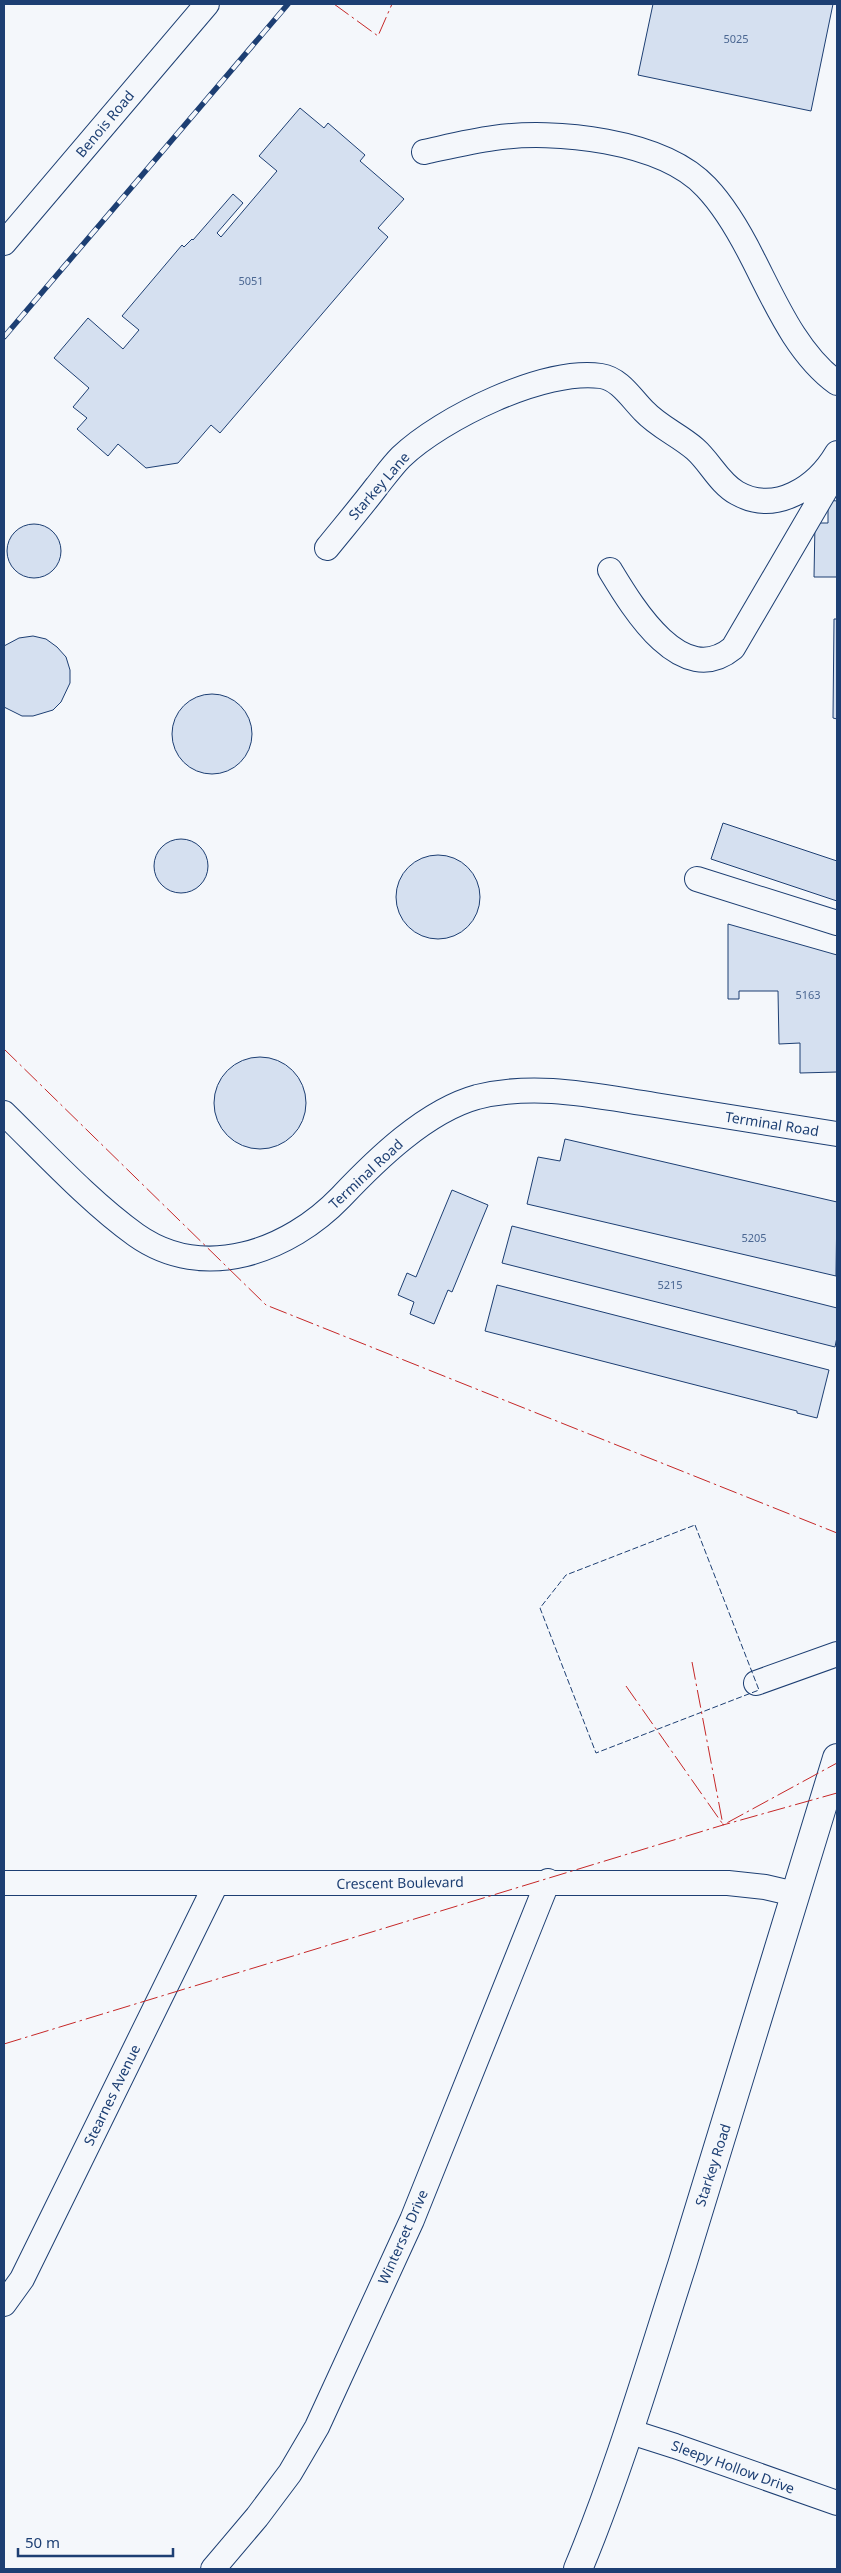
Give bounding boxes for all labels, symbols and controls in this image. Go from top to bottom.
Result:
house number: 5025 [723,31,749,46]
street label: Benois Road [71,86,138,161]
house number: 5051 [238,273,264,288]
street label: Starkey Lane [344,448,413,524]
house number: 5163 [795,987,821,1002]
street label: Terminal Road [724,1107,820,1140]
street label: Terminal Road [325,1134,407,1213]
house number: 5205 [741,1230,767,1245]
house number: 5215 [657,1277,683,1292]
street label: Crescent Boulevard [336,1872,464,1893]
street label: Stearnes Avenue [79,2041,144,2149]
street label: Starkey Road [690,2121,735,2209]
street label: Winterset Drive [373,2186,432,2287]
street label: Sleepy Hollow Drive [669,2435,797,2498]
scale bar [18,2526,172,2558]
text: 50 m [25,2532,60,2552]

